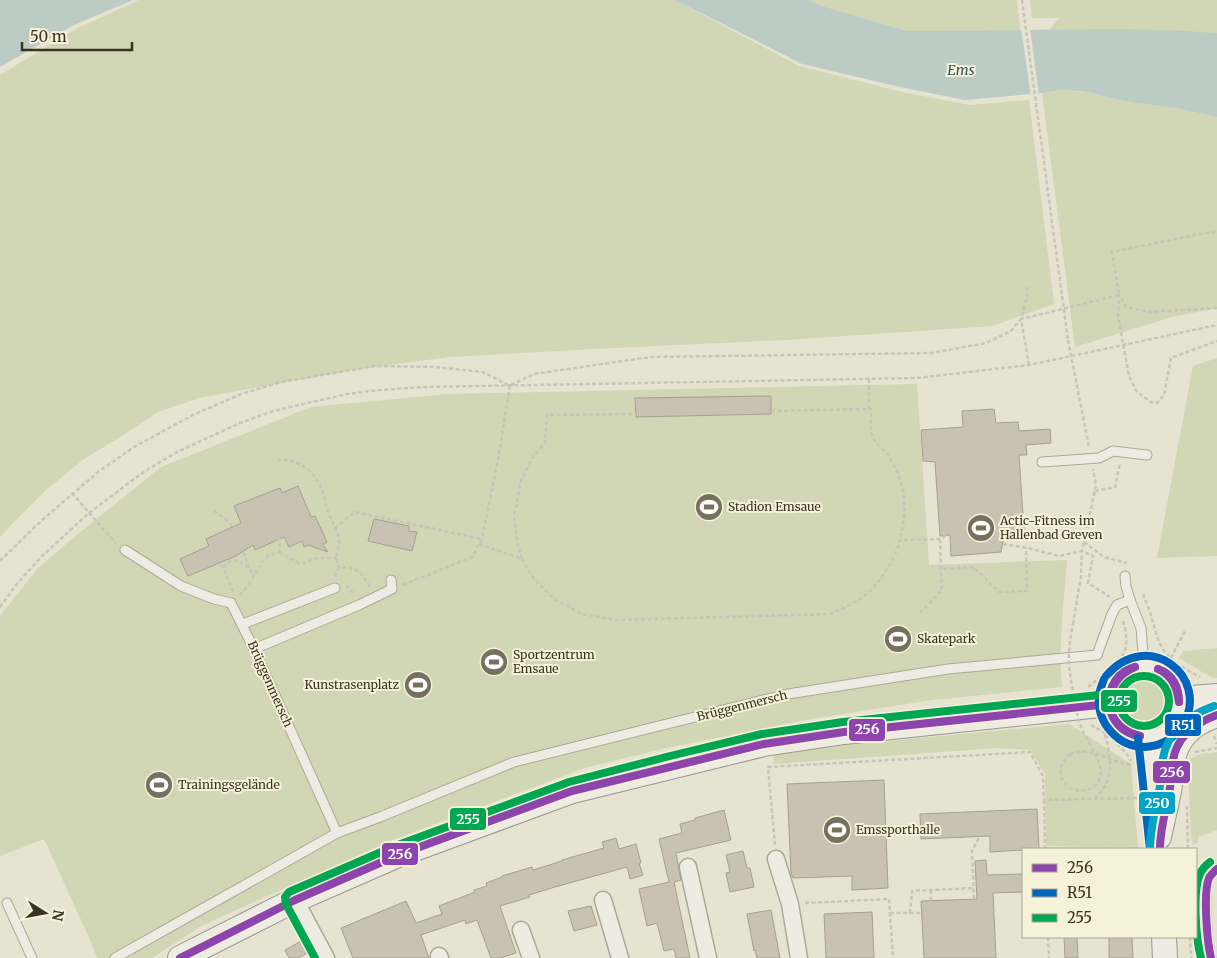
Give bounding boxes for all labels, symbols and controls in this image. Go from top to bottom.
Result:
scale bar [22,20,132,52]
text: 50 m [30,27,67,46]
water label: Ems [947,61,975,79]
sports icon: Stadion Emsaue [694,492,724,522]
place label: Stadion Emsaue [728,499,821,514]
sports icon: Actic-Fitness im Hallenbad Greven [966,513,996,543]
place label: Actic-Fitness im Hallenbad Greven [999,513,1102,542]
sports icon: Skatepark [883,624,913,654]
place label: Skatepark [917,631,976,646]
street label: Brüggenmersch [245,638,296,729]
sports icon: Sportzentrum Emsaue [479,647,509,677]
place label: Sportzentrum Emsaue [513,647,595,676]
sports icon: Kunstrasenplatz [403,670,433,700]
place label: Kunstrasenplatz [304,677,399,692]
street label: Brüggenmersch [695,687,789,724]
line badge: 255 [1100,689,1138,713]
text: 255 [1107,692,1131,710]
line badge: R51 [1164,713,1202,737]
text: R51 [1171,716,1196,734]
line badge: 256 [848,718,886,742]
text: 256 [855,720,880,738]
line badge: 256 [1152,760,1191,784]
text: 256 [1160,763,1185,781]
sports icon: Trainingsgelände [144,770,174,800]
place label: Trainingsgelände [178,777,280,792]
line badge: 250 [1138,791,1176,815]
text: 250 [1144,794,1170,812]
line badge: 255 [449,807,487,831]
text: 255 [456,810,480,828]
sports icon: Emssporthalle [822,815,852,845]
place label: Emssporthalle [856,822,940,837]
line badge: 256 [381,842,419,866]
text: 256 [388,845,413,863]
legend [1022,848,1197,938]
text: 256 [1067,858,1093,877]
text: R51 [1067,883,1092,902]
north arrow [20,888,70,938]
text: N [48,908,68,923]
text: 255 [1067,908,1092,927]

